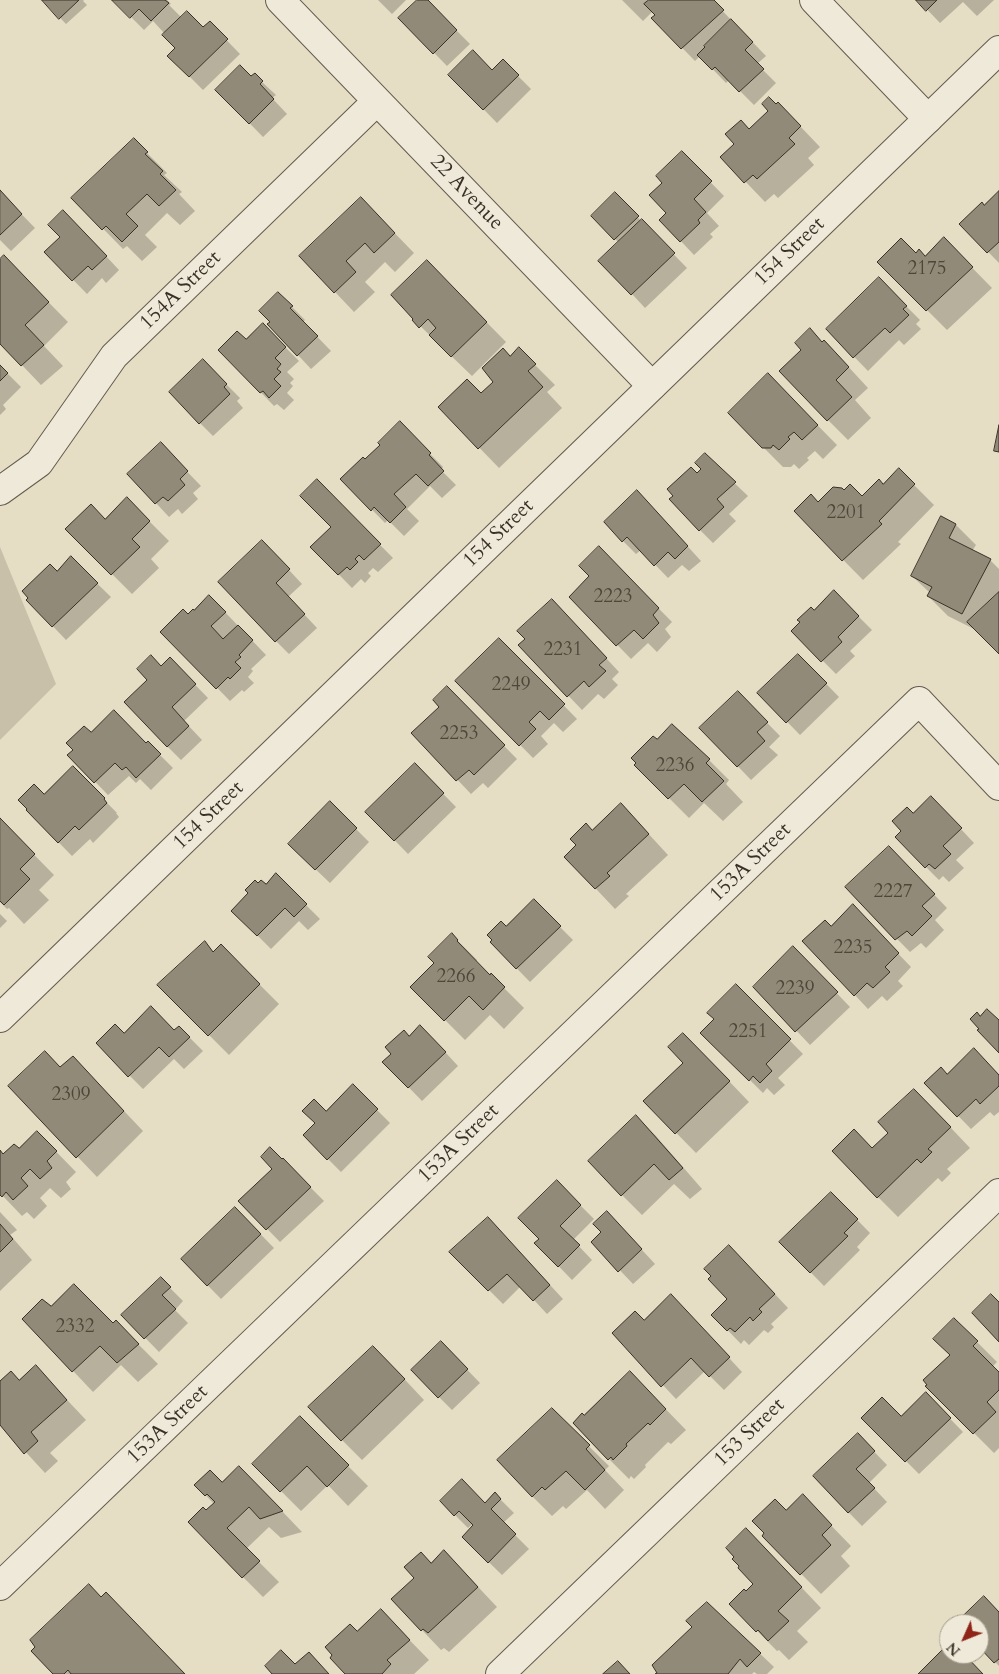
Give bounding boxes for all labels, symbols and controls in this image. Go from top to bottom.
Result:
street label: 22 Avenue [424,150,508,236]
street label: 154 Street [749,212,831,292]
street label: 154A Street [135,246,227,336]
house number: 2175 [908,259,946,281]
street label: 154 Street [458,494,540,574]
house number: 2201 [827,503,865,525]
house number: 2223 [594,587,632,609]
house number: 2231 [544,640,582,662]
house number: 2249 [492,675,530,697]
house number: 2253 [440,724,478,746]
house number: 2236 [656,756,694,778]
street label: 154 Street [168,776,250,856]
street label: 153A Street [705,818,797,908]
house number: 2227 [874,882,912,904]
house number: 2235 [834,938,872,960]
house number: 2266 [437,967,475,989]
house number: 2239 [776,979,814,1001]
house number: 2251 [729,1022,767,1044]
house number: 2309 [52,1085,90,1107]
street label: 153A Street [413,1099,505,1189]
house number: 2332 [56,1317,94,1339]
street label: 153A Street [122,1380,214,1470]
street label: 153 Street [709,1393,791,1473]
north arrow [939,1614,989,1664]
text: N [943,1638,965,1660]

